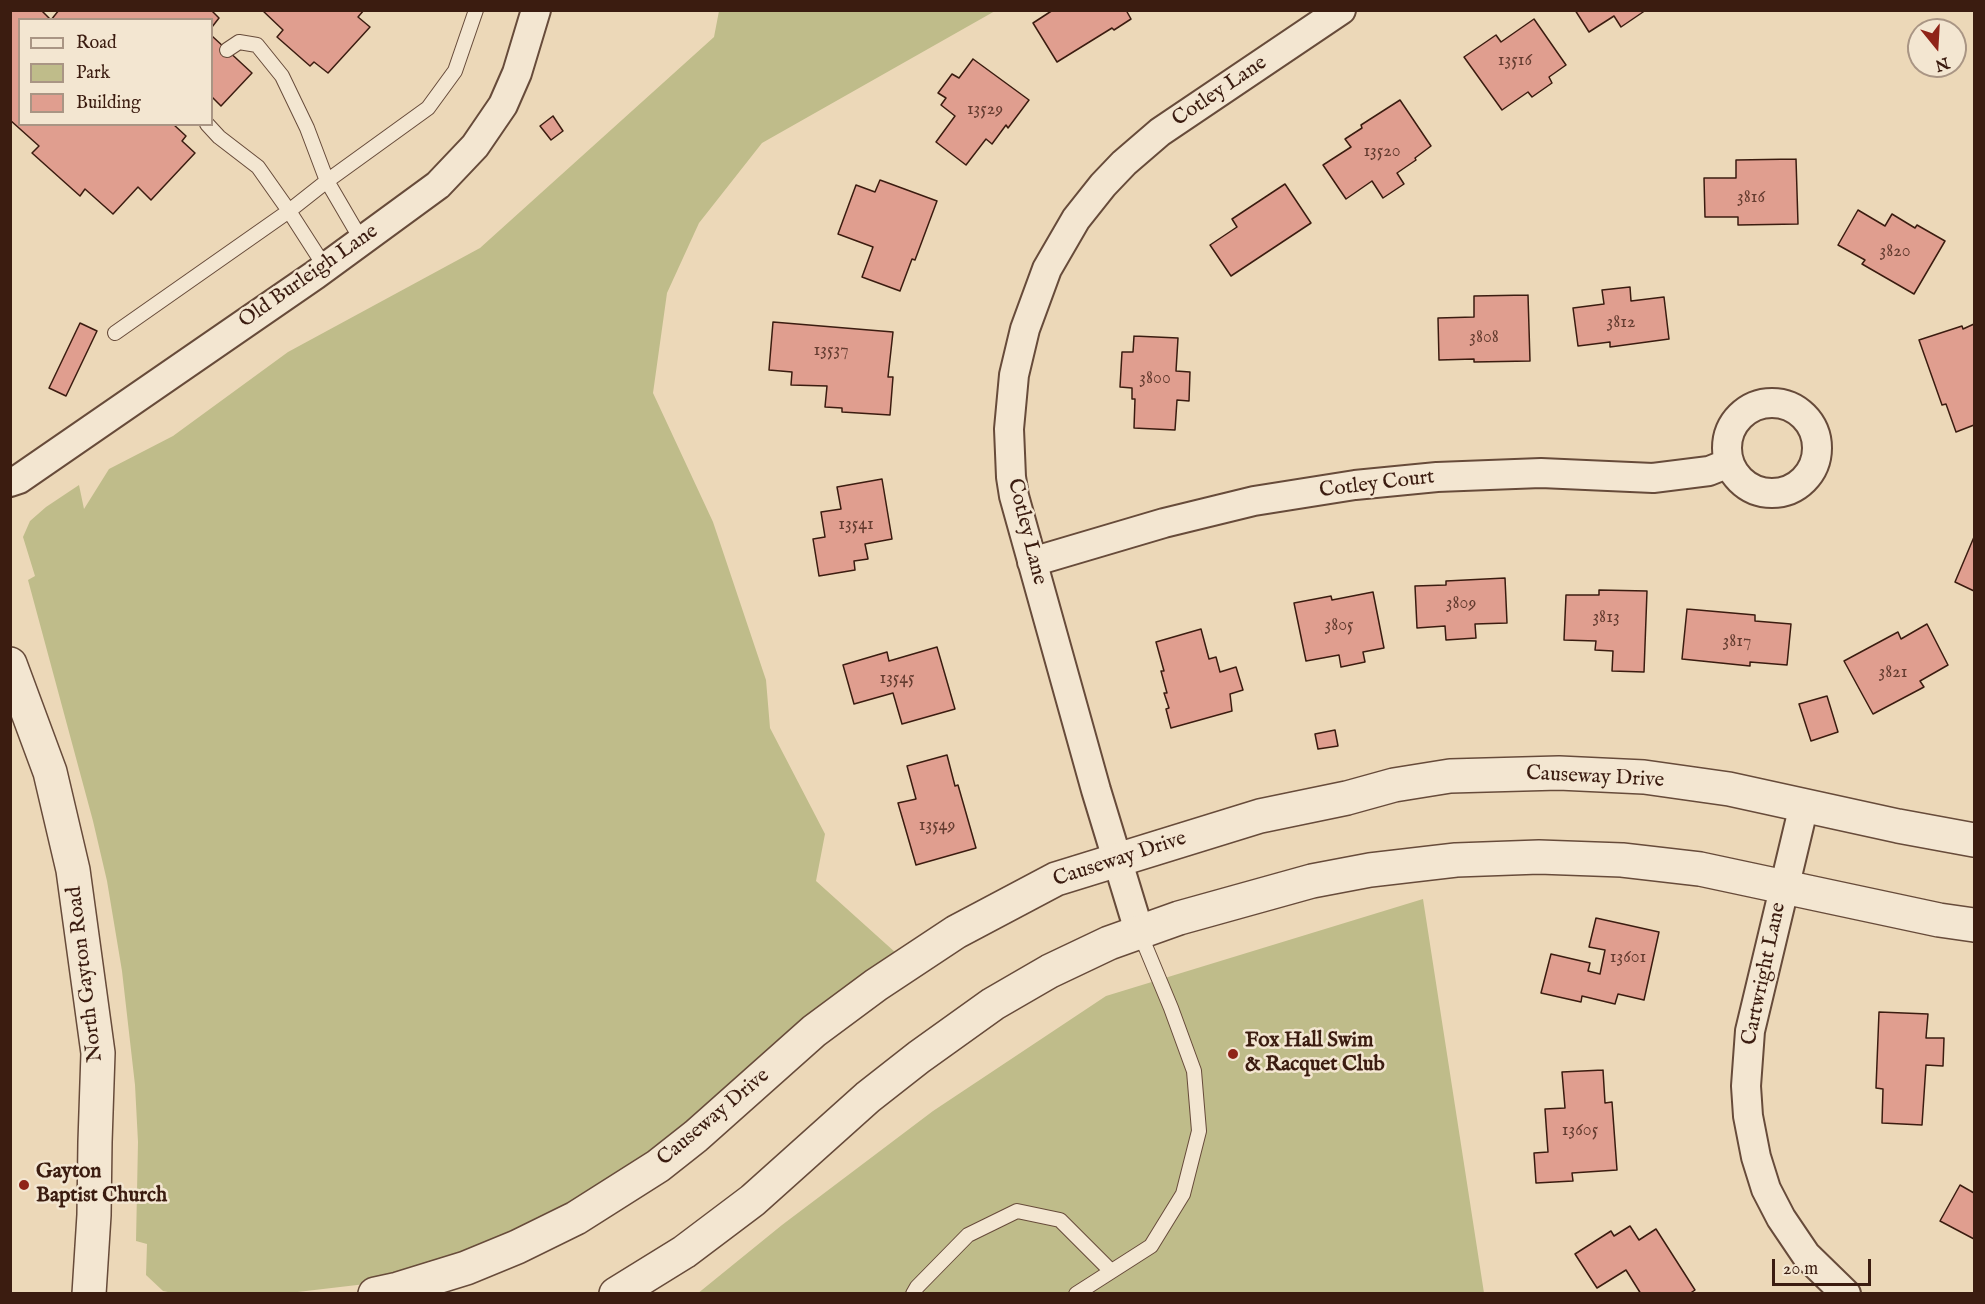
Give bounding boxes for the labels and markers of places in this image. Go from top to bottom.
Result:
place label: Fox Hall Swim & Racquet Club [1245,1029,1385,1079]
marker: Fox Hall Swim & Racquet Club [1226,1047,1240,1061]
place label: Gayton Baptist Church [36,1160,167,1210]
marker: Gayton Baptist Church [17,1178,31,1192]

